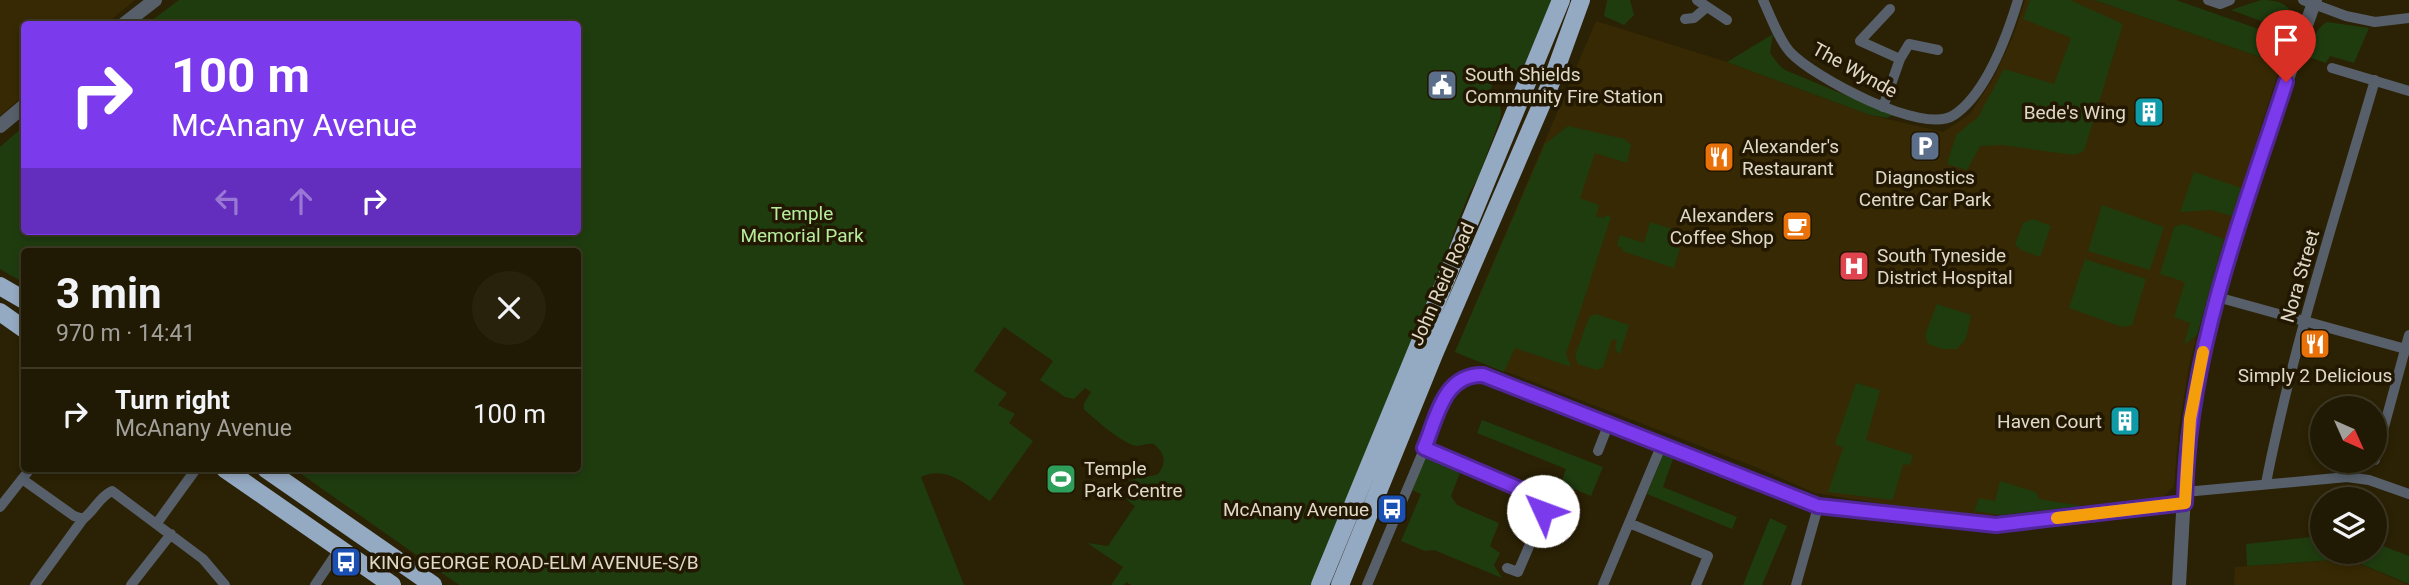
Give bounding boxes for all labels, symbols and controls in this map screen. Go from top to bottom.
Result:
pin [2256,10,2316,82]
icon: arrive [2267,21,2305,59]
street label: The Wynde [1808,37,1902,103]
text: 100 m [171,47,310,104]
icon: right [56,49,147,140]
place label: South Shields Community Fire Station [1465,63,1663,108]
public building icon: South Shields Community Fire Station [1425,68,1459,102]
building icon: Bede's Wing [2132,95,2166,129]
place label: Bede's Wing [2024,101,2126,124]
text: McAnany Avenue [171,106,417,144]
parking icon: Diagnostics Centre Car Park [1908,129,1942,163]
place label: Alexander's Restaurant [1742,135,1839,180]
restaurant icon: Alexander's Restaurant [1702,140,1736,174]
place label: Diagnostics Centre Car Park [1859,166,1992,211]
icon: left [209,182,247,220]
icon: ahead [282,182,320,220]
icon: right [355,182,393,220]
park label: Temple Memorial Park [740,202,864,247]
place label: Alexanders Coffee Shop [1670,204,1774,249]
cafe icon: Alexanders Coffee Shop [1780,209,1814,243]
street label: John Reid Road [1405,219,1479,349]
street label: Nora Street [2276,227,2324,325]
place label: South Tyneside District Hospital [1877,244,2013,289]
hospital icon: South Tyneside District Hospital [1837,249,1871,283]
text: 3 min [56,269,162,318]
button: close [472,271,546,345]
text: 970 m · 14:41 [56,320,195,347]
restaurant icon: Simply 2 Delicious [2298,327,2332,361]
place label: Simply 2 Delicious [2238,364,2392,387]
text: Turn right [115,385,230,415]
icon: right [56,395,94,433]
north arrow [2310,396,2387,472]
map controls [2310,396,2387,564]
text: 100 m [473,399,546,429]
building icon: Haven Court [2108,404,2142,438]
place label: Haven Court [1997,410,2102,433]
text: McAnany Avenue [115,415,292,442]
place label: Temple Park Centre [1084,457,1183,502]
sports icon: Temple Park Centre [1044,462,1078,496]
position arrow [1506,474,1580,548]
button: layers [2310,487,2387,564]
bus stop icon: McAnany Avenue [1375,492,1409,526]
place label: McAnany Avenue [1223,498,1369,521]
bus stop icon: KING GEORGE ROAD-ELM AVENUE-S/B [329,545,363,579]
place label: KING GEORGE ROAD-ELM AVENUE-S/B [369,551,699,574]

